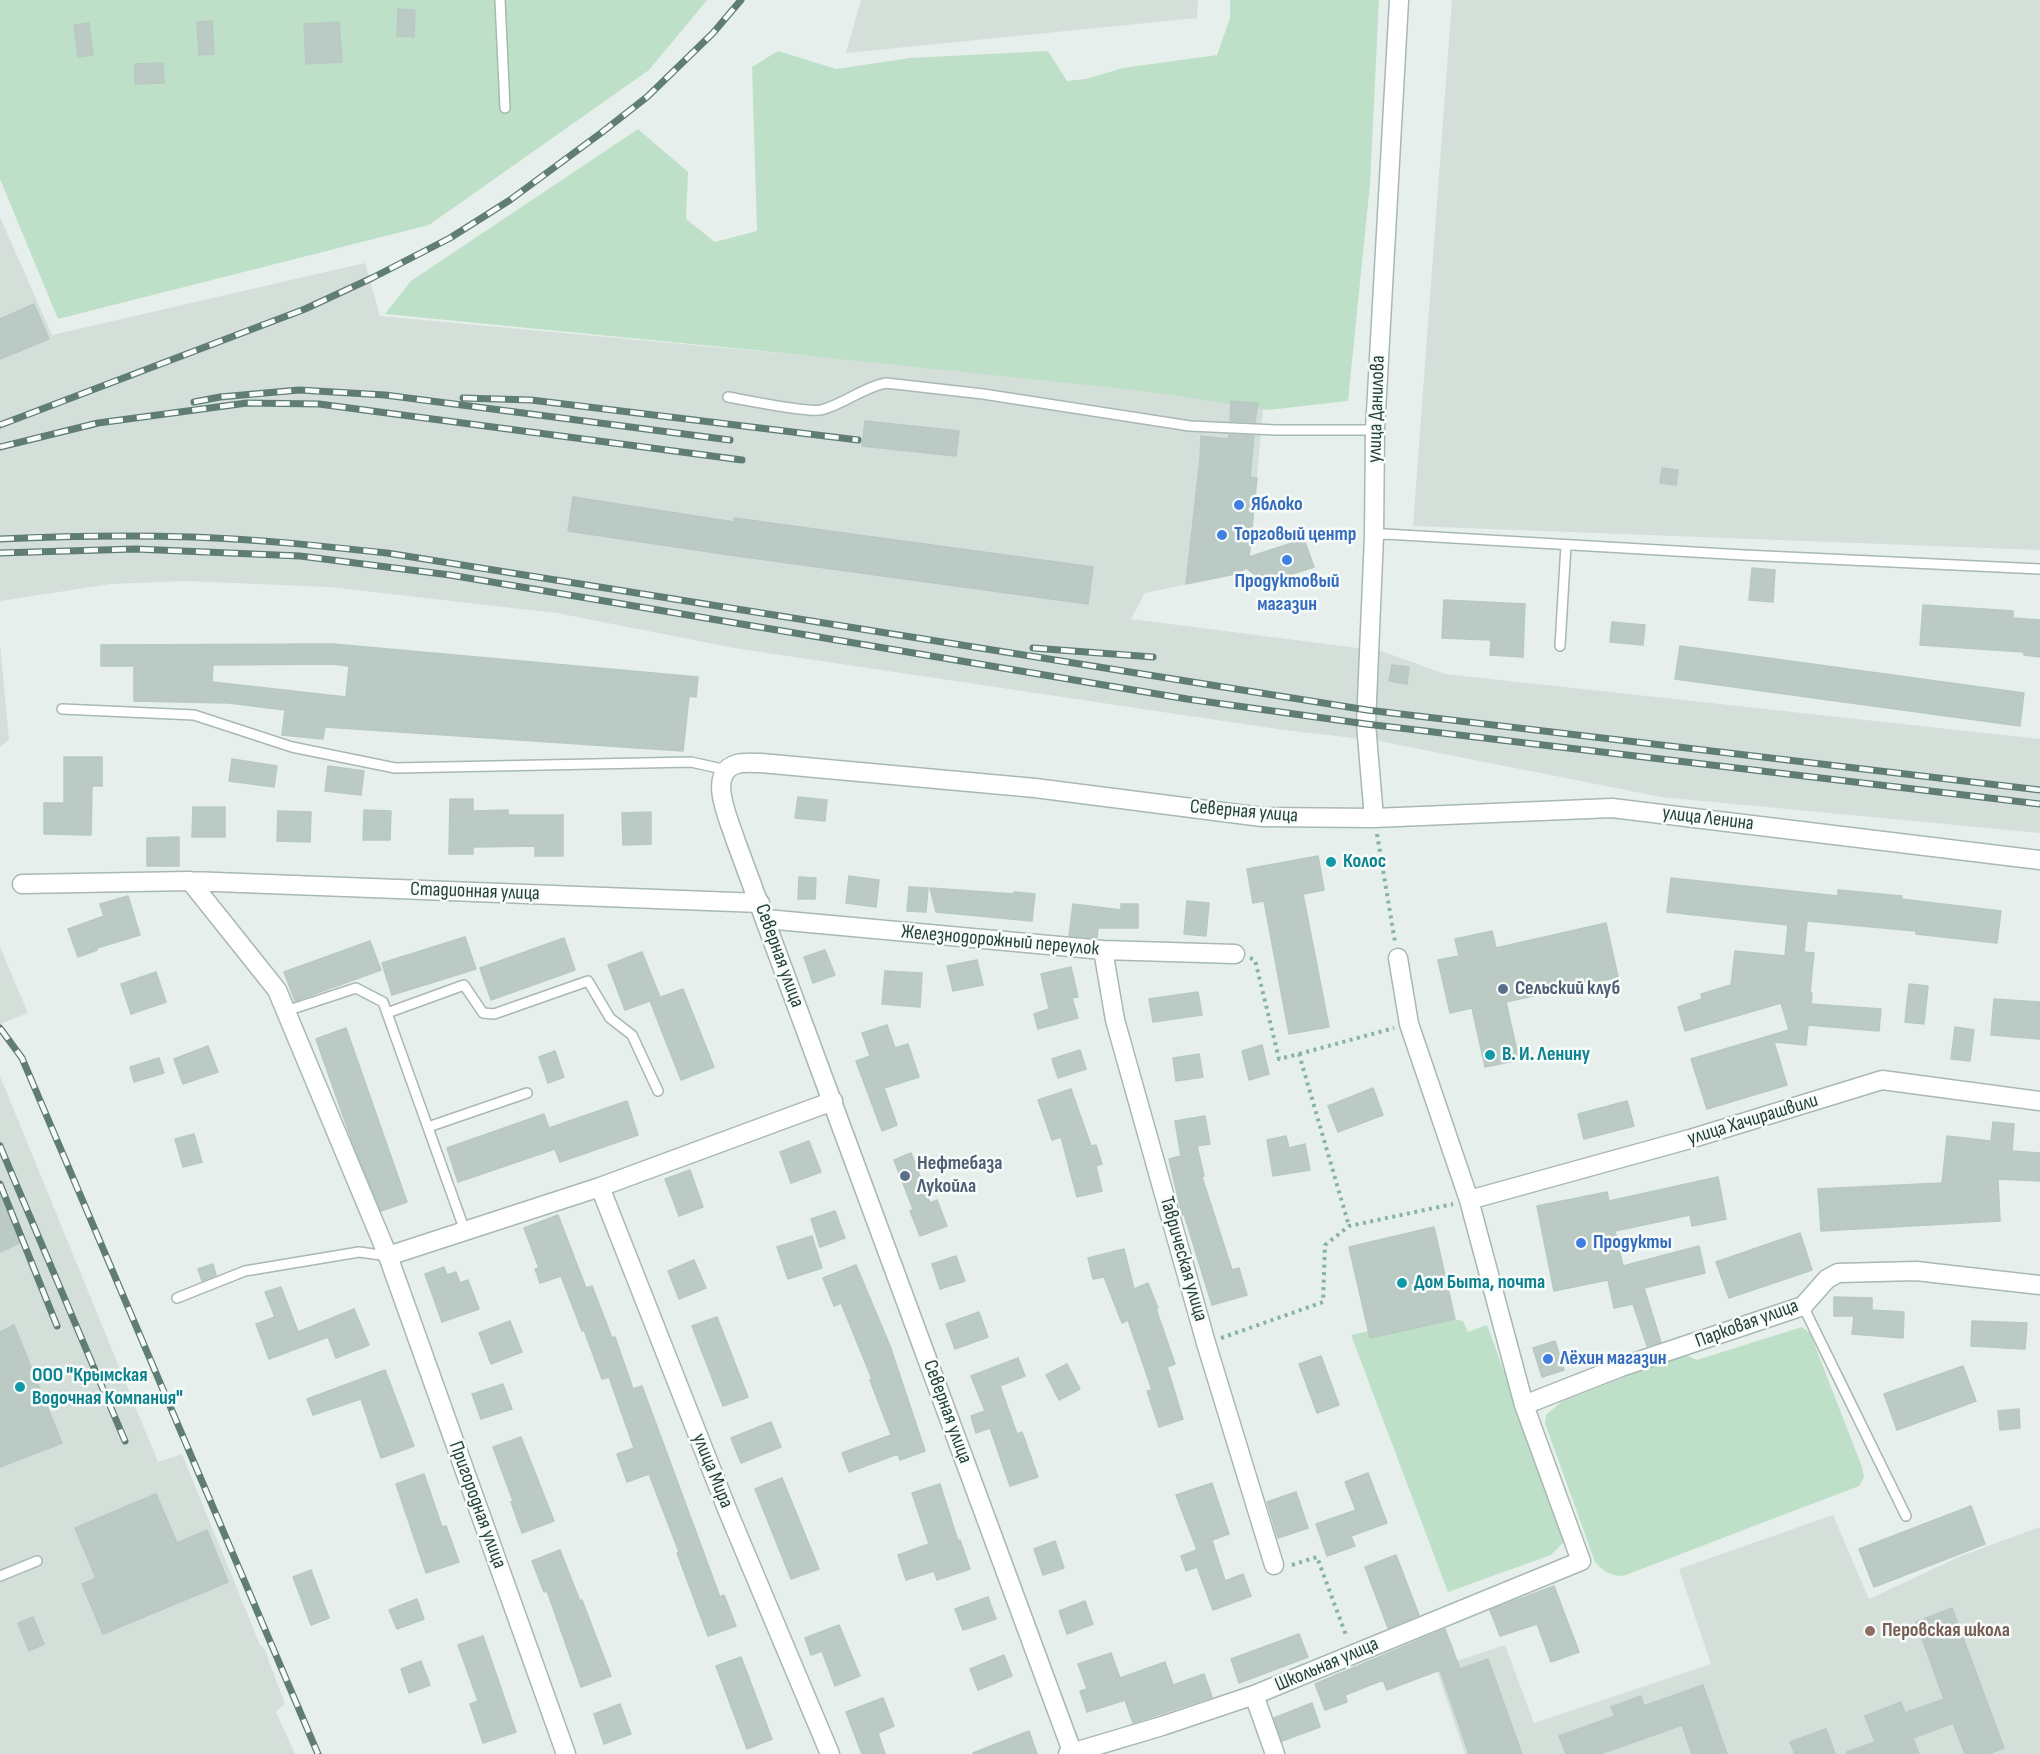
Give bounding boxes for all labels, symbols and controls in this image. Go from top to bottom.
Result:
street label: улица Данилова [1363,355,1391,463]
place label: Яблоко [1251,493,1303,517]
marker: Яблоко [1232,498,1246,512]
place label: Торговый центр [1234,523,1356,547]
marker: Торговый центр [1215,528,1229,542]
marker: Продуктовый магазин [1280,553,1294,567]
place label: Продуктовый магазин [1234,570,1340,617]
street label: Северная улица [1189,795,1299,829]
street label: улица Ленина [1661,801,1755,837]
place label: Колос [1343,850,1386,874]
marker: Колос [1324,855,1338,869]
street label: Стадионная улица [410,878,540,906]
street label: Северная улица [749,901,809,1011]
street label: Железнодорожный переулок [900,920,1100,962]
place label: Сельский клуб [1515,977,1620,1001]
marker: Сельский клуб [1496,982,1510,996]
place label: В. И. Ленину [1502,1043,1590,1067]
marker: В. И. Ленину [1483,1048,1497,1062]
street label: улица Хачирашвили [1685,1089,1821,1151]
place label: Нефтебаза Лукойла [917,1152,1002,1199]
marker: Нефтебаза Лукойла [898,1169,912,1183]
street label: Таврическая улица [1154,1194,1212,1324]
place label: Продукты [1593,1231,1672,1255]
marker: Продукты [1574,1236,1588,1250]
place label: Дом Быта, почта [1414,1271,1545,1295]
marker: Дом Быта, почта [1395,1276,1409,1290]
street label: Парковая улица [1692,1294,1802,1354]
place label: Лёхин магазин [1560,1347,1667,1371]
marker: Лёхин магазин [1541,1352,1555,1366]
street label: Северная улица [917,1357,977,1467]
place label: ООО "Крымская Водочная Компания" [32,1364,183,1411]
marker: ООО "Крымская Водочная Компания" [13,1380,27,1394]
street label: улица Мира [686,1430,738,1512]
street label: Пригородная улица [443,1438,511,1572]
place label: Перовская школа [1882,1619,2010,1643]
marker: Перовская школа [1863,1624,1877,1638]
street label: Школьная улица [1272,1632,1382,1698]

